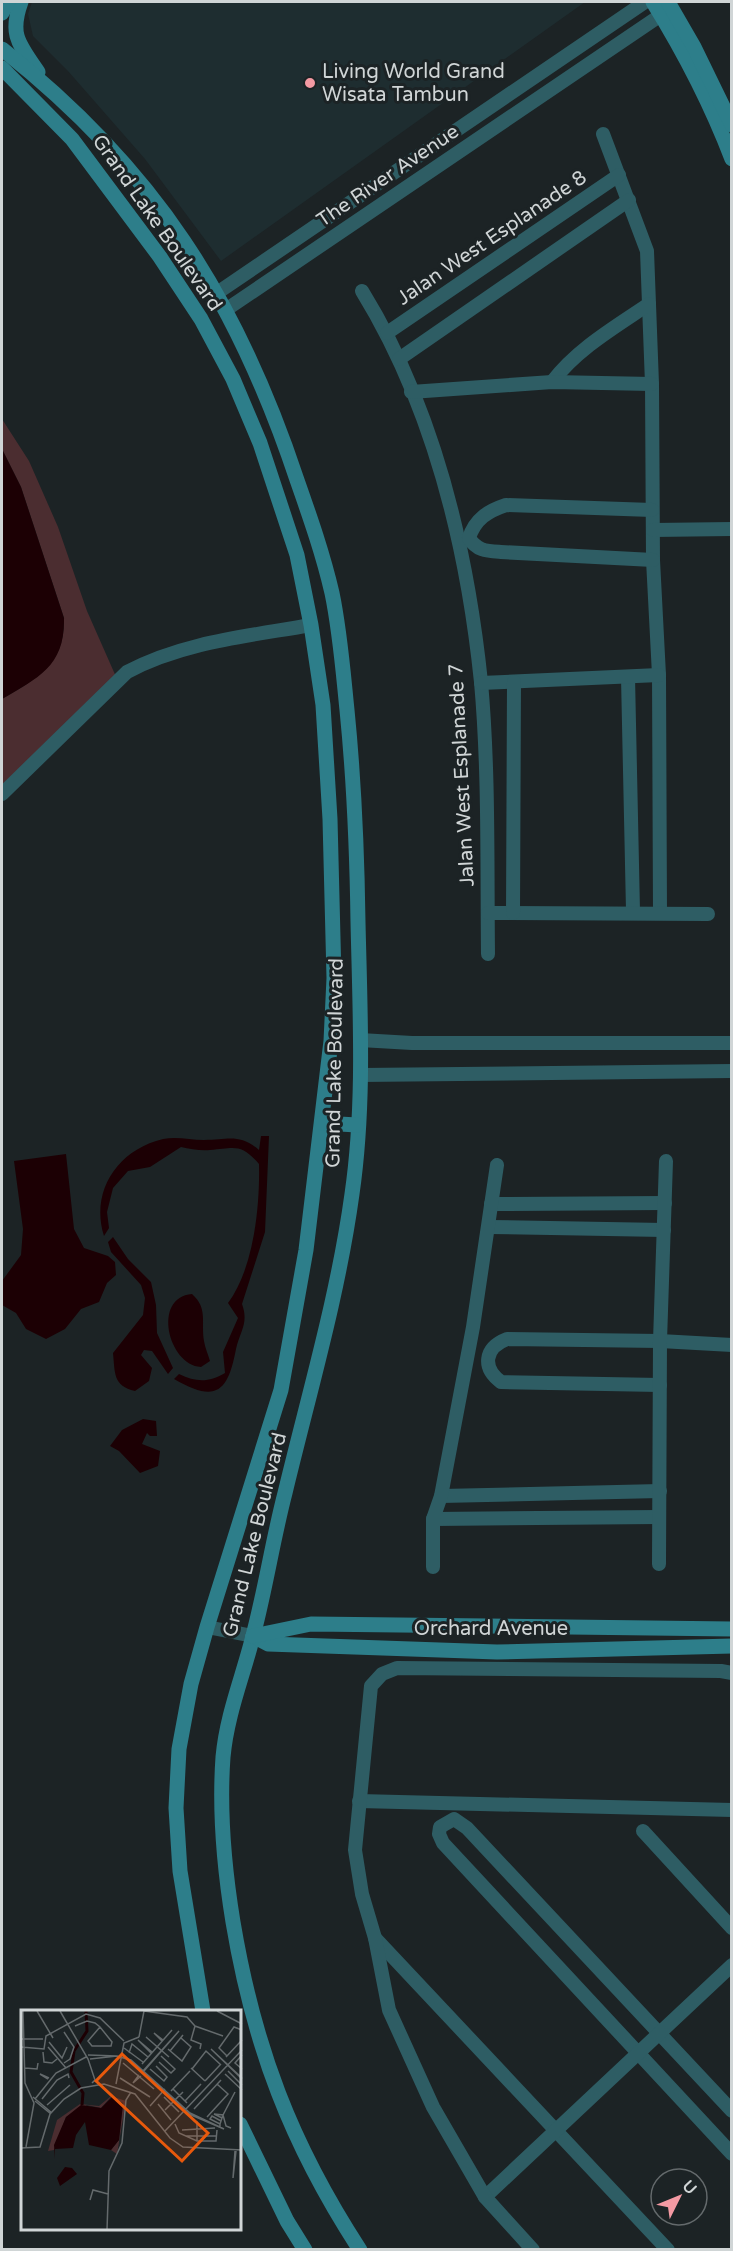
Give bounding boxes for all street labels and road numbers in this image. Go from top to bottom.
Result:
street label: The River Avenue [312,120,464,232]
street label: Grand Lake Boulevard [87,130,227,316]
street label: Jalan West Esplanade 8 [393,166,591,310]
street label: Jalan West Esplanade 7 [444,663,480,887]
street label: Grand Lake Boulevard [321,958,349,1168]
street label: Grand Lake Boulevard [218,1430,292,1640]
street label: Orchard Avenue [414,1617,568,1641]

